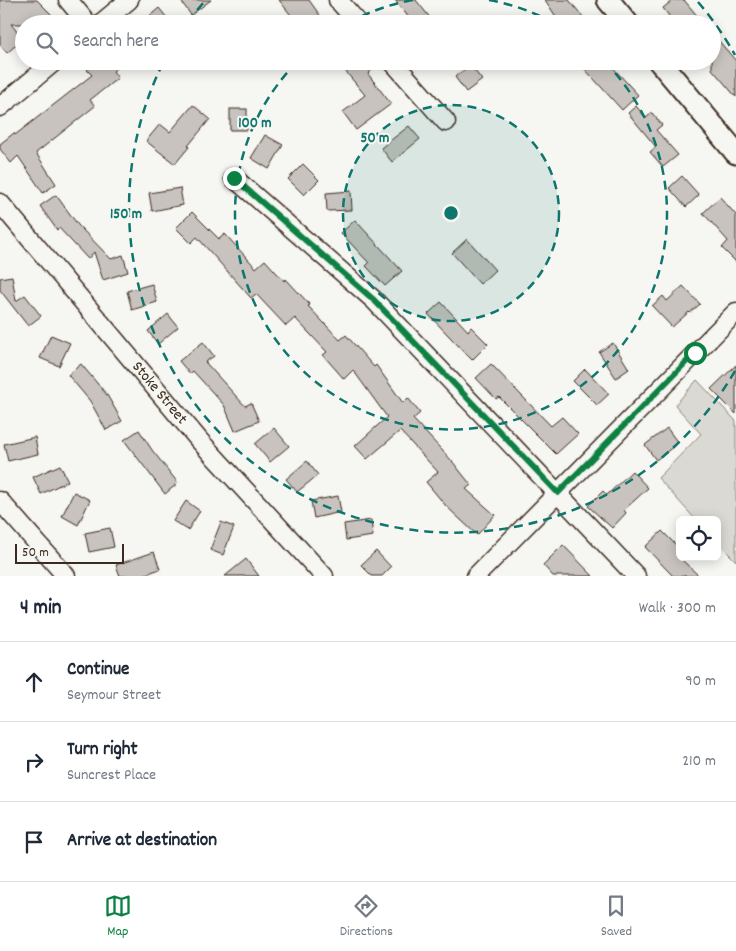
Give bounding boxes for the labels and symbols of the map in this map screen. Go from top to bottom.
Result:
text: 100 m [238,113,272,135]
text: 50 m [361,128,389,150]
route end [223,167,246,190]
text: 150 m [110,204,142,226]
centre of rings [442,204,460,222]
route start [684,342,707,365]
street label: Stoke Street [126,356,193,430]
scale bar [15,541,124,564]

